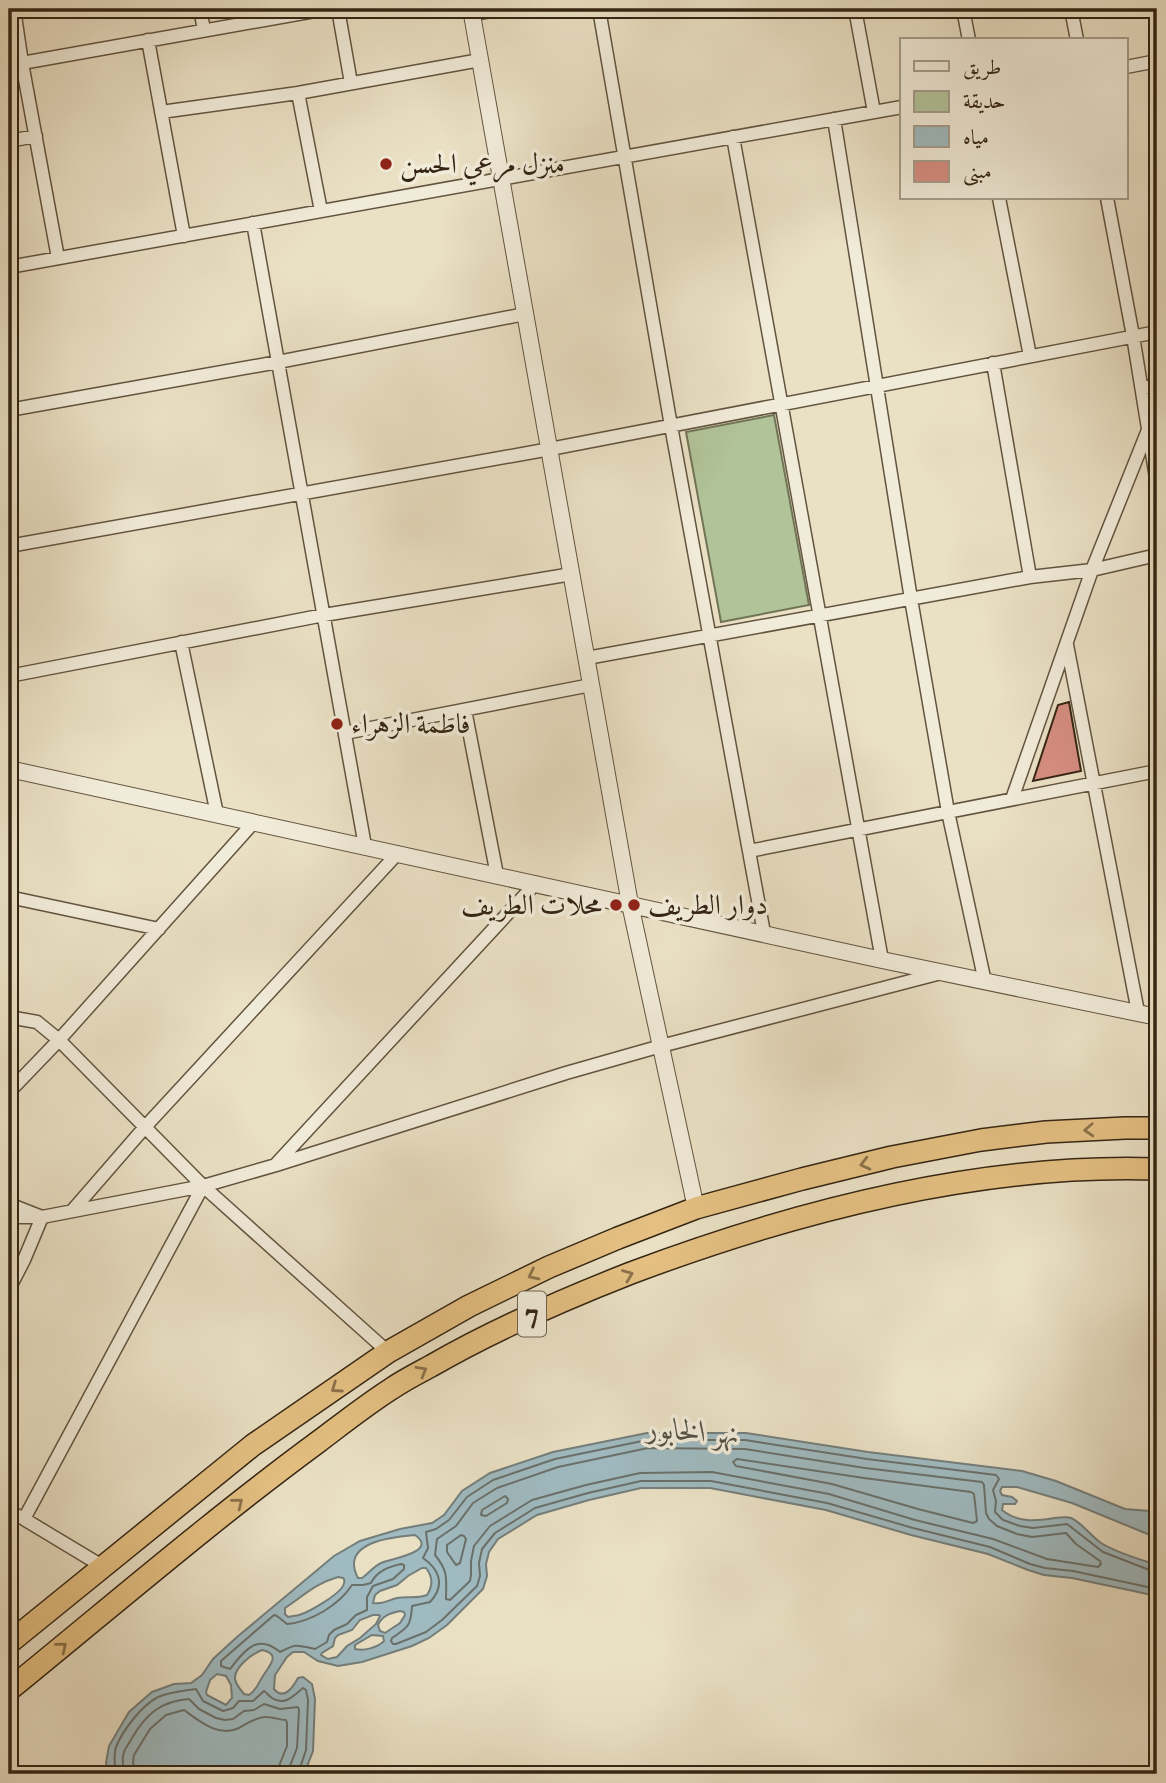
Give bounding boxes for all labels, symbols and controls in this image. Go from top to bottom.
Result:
legend [900,38,1128,200]
text: طريق [963,55,1001,81]
text: حديقة [963,89,1006,115]
text: مياه [963,125,989,151]
place label: منزل مرعي الحسن [400,147,565,186]
marker: منزل مرعي الحسن [378,156,394,172]
text: مبنى [963,159,992,186]
place label: فاطمة الزهراء [351,707,470,742]
marker: فاطمة الزهراء [329,716,345,732]
place label: محلات الطريف [461,888,602,923]
place label: دوار الطريف [648,888,768,923]
marker: محلات الطريف [608,897,624,913]
marker: دوار الطريف [626,897,642,913]
one-way arrow [1083,1122,1094,1137]
one-way arrow [859,1155,871,1170]
one-way arrow [528,1266,541,1280]
one-way arrow [622,1269,634,1283]
road number: 7 [518,1292,546,1336]
one-way arrow [415,1366,428,1379]
one-way arrow [331,1380,344,1393]
water label: نهر الخابور [643,1410,741,1454]
one-way arrow [229,1499,242,1511]
one-way arrow [54,1643,66,1656]

